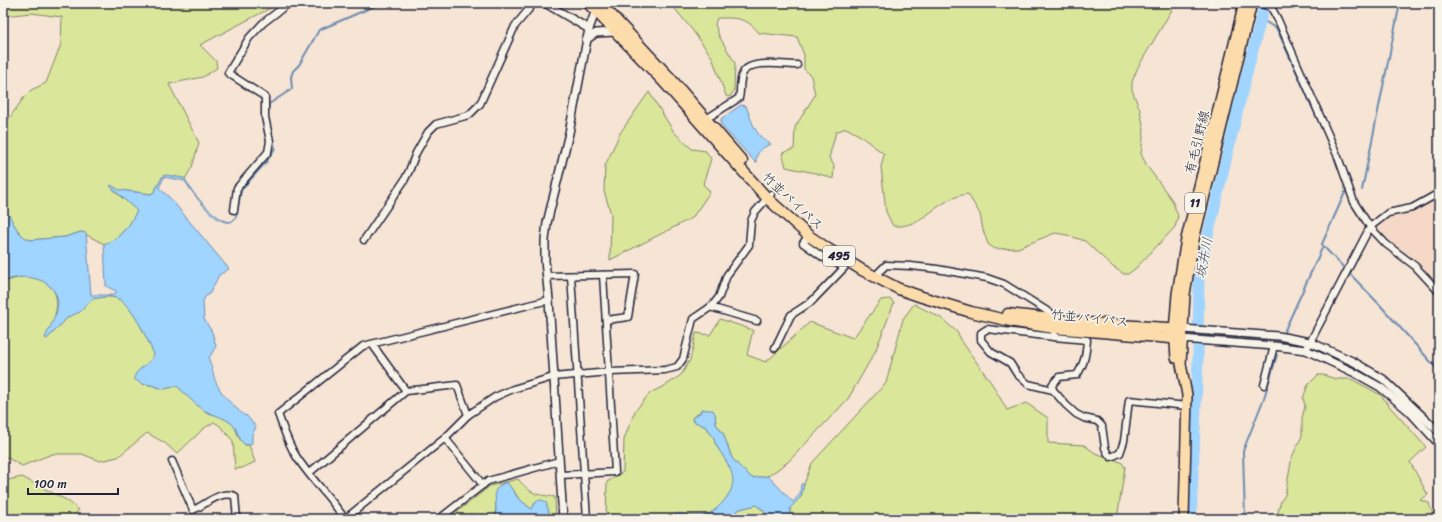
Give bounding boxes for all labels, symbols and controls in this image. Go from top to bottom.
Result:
street label: 有毛引野線 [1178,107,1216,176]
street label: 竹並バイパス [757,166,829,236]
road number: 11 [1185,193,1205,213]
water label: 坂井川 [1188,235,1220,281]
road number: 495 [823,246,855,266]
street label: 竹並バイパス [1050,302,1130,334]
scale bar [28,470,118,496]
text: 100 m [34,473,67,495]

